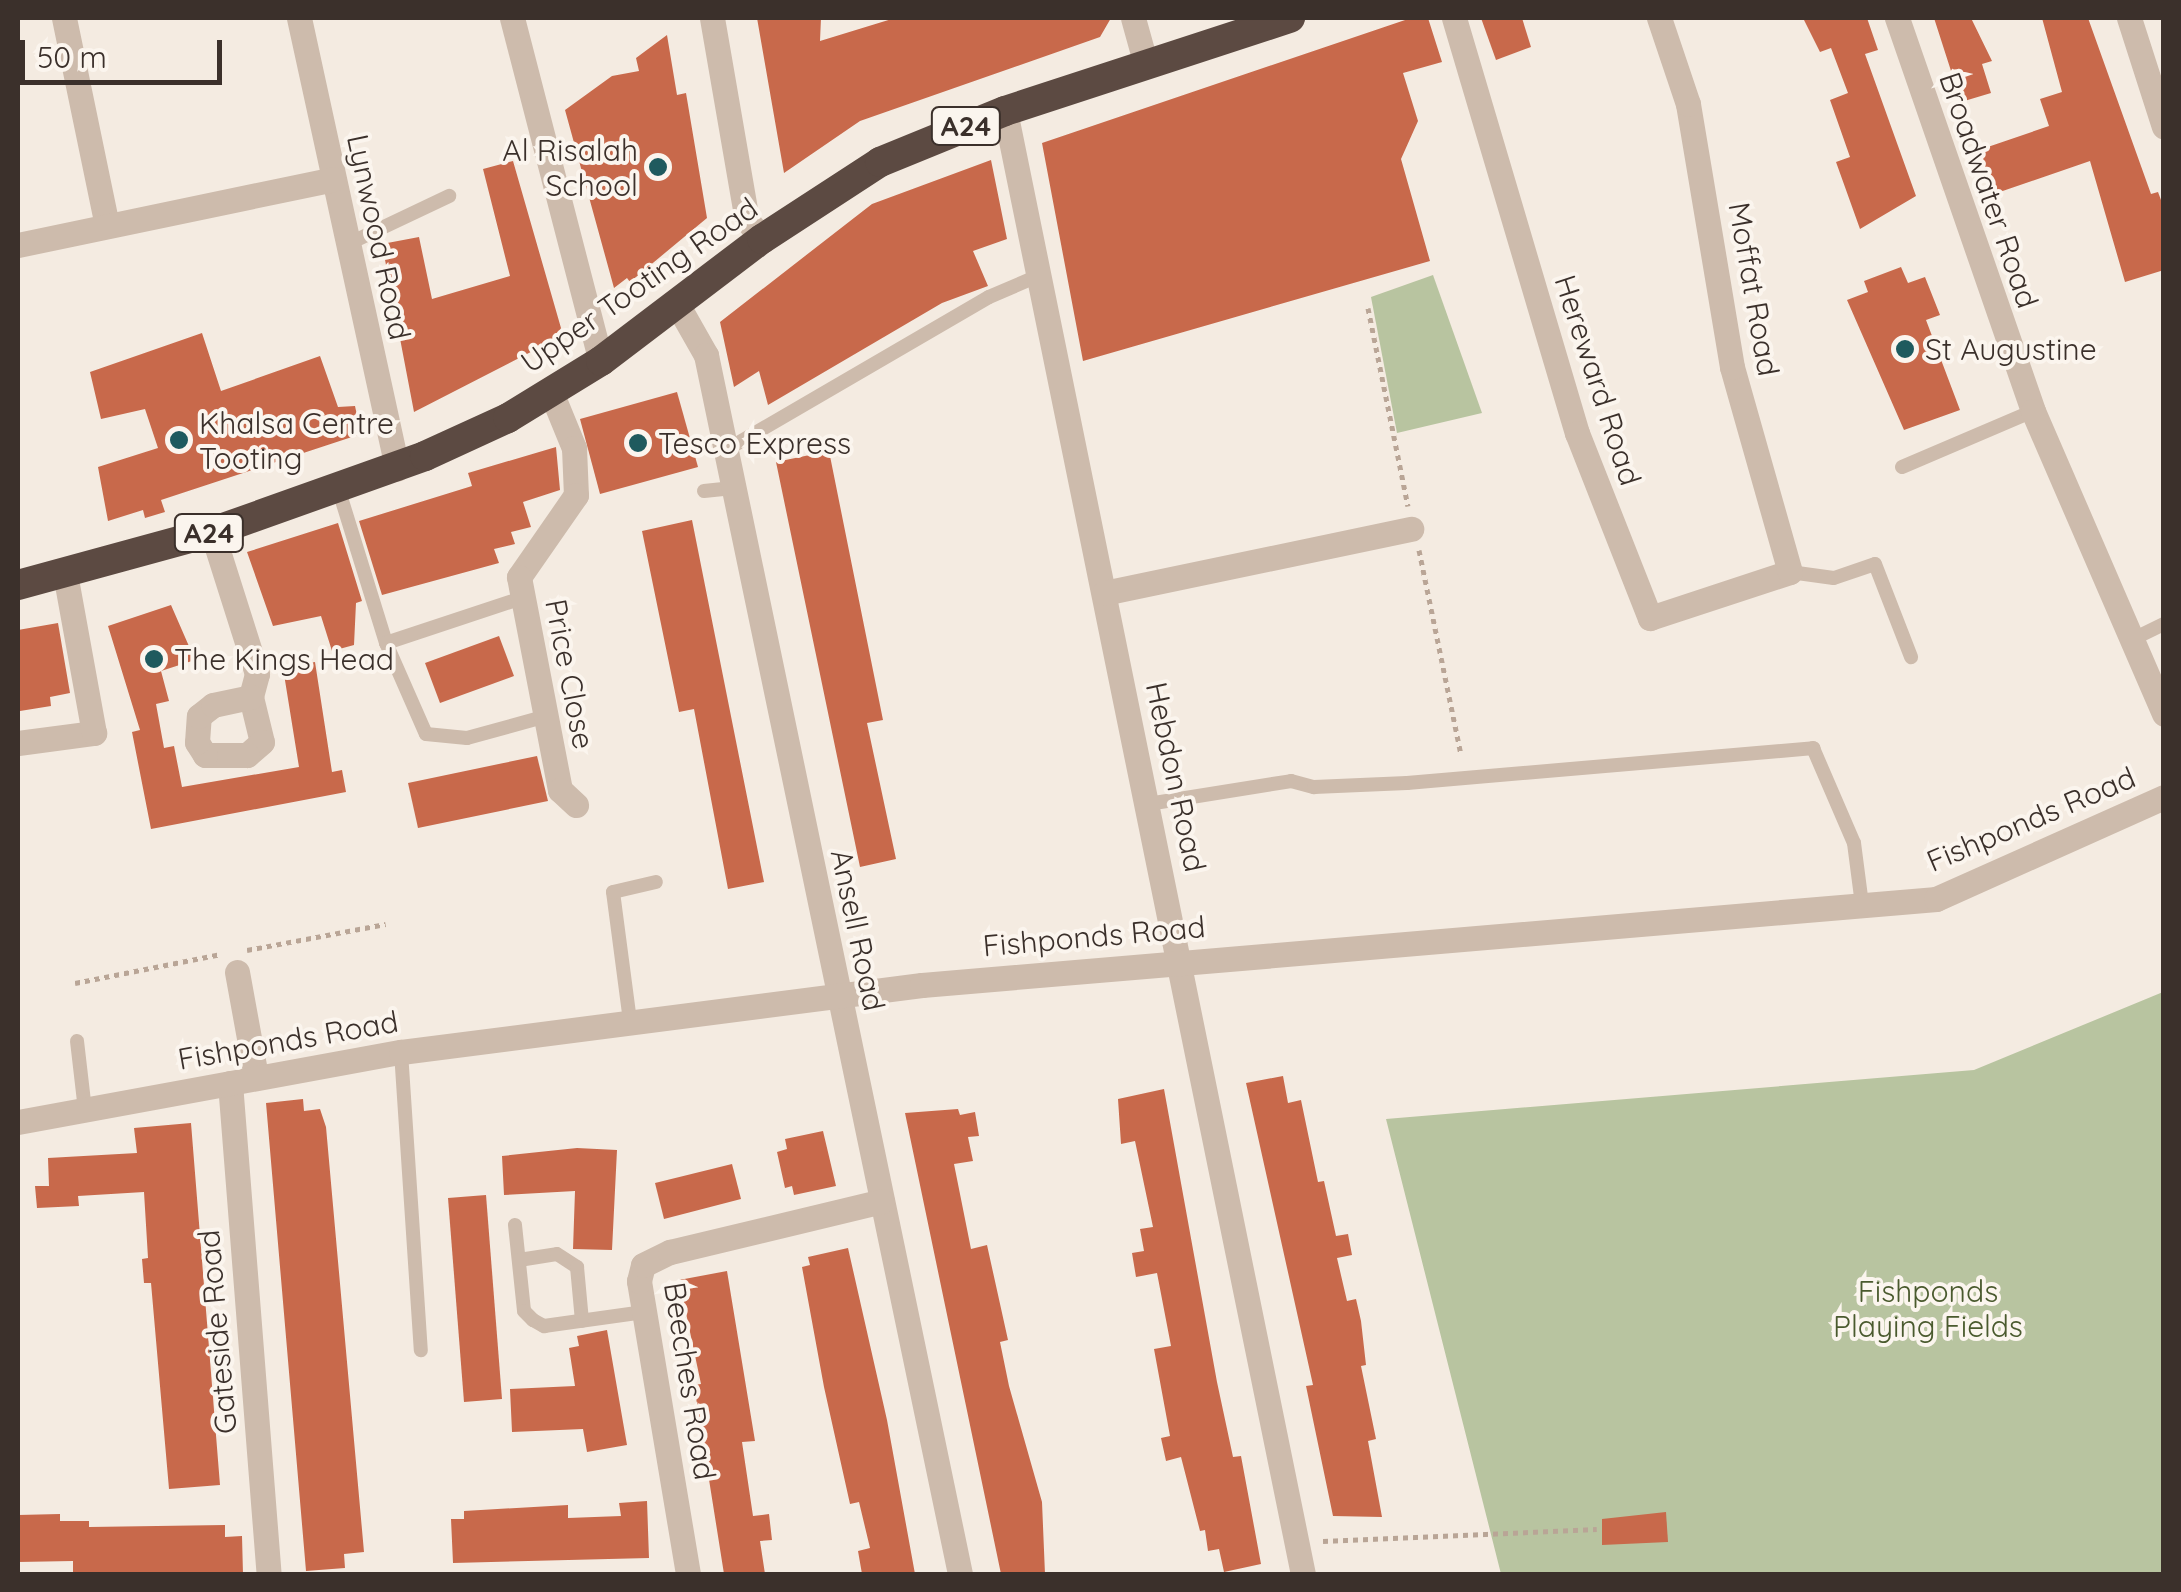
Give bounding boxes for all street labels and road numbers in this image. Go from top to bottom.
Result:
street label: Broadwater Road [1932,67,2046,313]
road number: A24 [928,103,1004,149]
street label: Lynwood Road [340,131,418,343]
street label: Upper Tooting Road [514,190,764,380]
street label: Moffat Road [1721,199,1787,379]
street label: Hereward Road [1547,270,1649,490]
road number: A24 [172,510,246,556]
street label: Price Close [538,596,602,752]
street label: Hebdon Road [1138,679,1214,875]
street label: Fishponds Road [1921,759,2141,879]
street label: Ansell Road [823,846,893,1014]
street label: Fishponds Road [981,908,1207,964]
street label: Fishponds Road [175,1003,401,1077]
street label: Gateside Road [190,1228,244,1436]
street label: Beeches Road [657,1280,723,1482]

